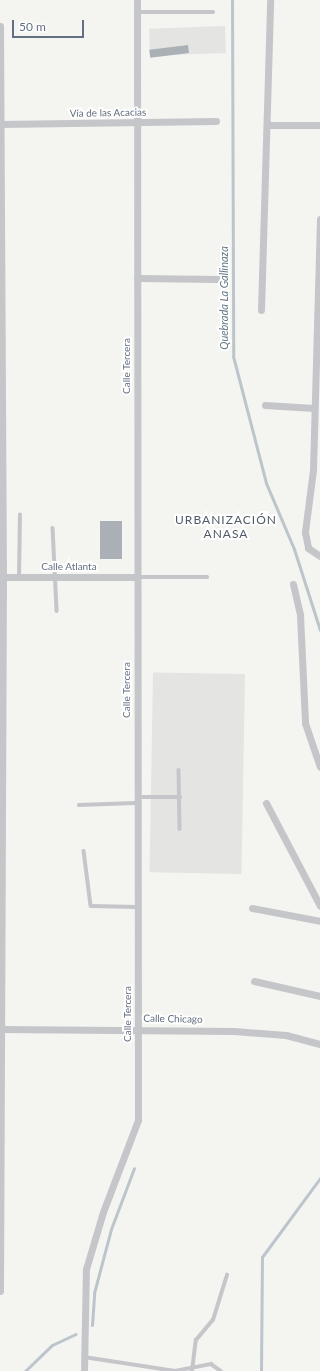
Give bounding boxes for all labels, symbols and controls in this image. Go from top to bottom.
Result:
scale bar [14,12,86,38]
text: 50 m [19,19,46,34]
street label: Vía de las Acacias [69,106,147,120]
water label: Quebrada La Gallinaza [217,246,231,350]
street label: Calle Tercera [121,338,133,394]
district label: URBANIZACIÓN ANASA [175,513,277,541]
street label: Calle Atlanta [41,561,97,573]
street label: Calle Tercera [121,662,133,718]
street label: Calle Tercera [122,986,134,1042]
street label: Calle Chicago [143,1012,203,1026]

